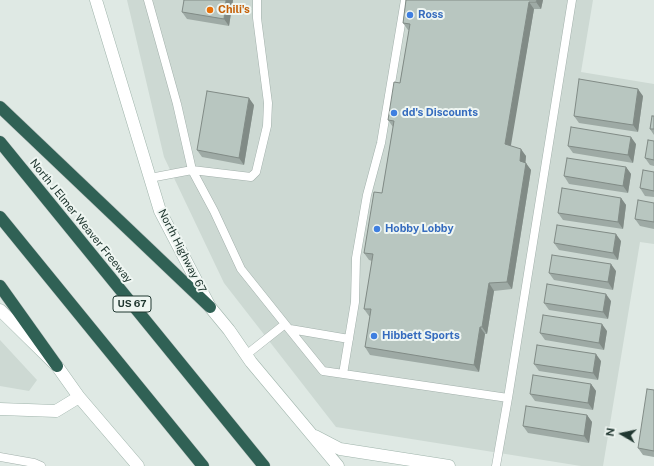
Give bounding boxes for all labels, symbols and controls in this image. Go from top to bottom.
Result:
place label: Chili's [218,3,250,17]
marker: Chili's [205,5,215,15]
place label: Ross [418,8,443,22]
marker: Ross [405,10,415,20]
place label: dd's Discounts [402,106,478,120]
marker: dd's Discounts [389,108,399,118]
street label: North J Elmer Weaver Freeway [27,156,135,286]
street label: North Highway 67 [155,207,209,295]
place label: Hobby Lobby [385,222,454,236]
marker: Hobby Lobby [372,224,382,234]
road number: US 67 [113,296,151,312]
place label: Hibbett Sports [382,329,460,343]
marker: Hibbett Sports [369,331,379,341]
north arrow [602,414,642,454]
text: N [604,427,617,437]

